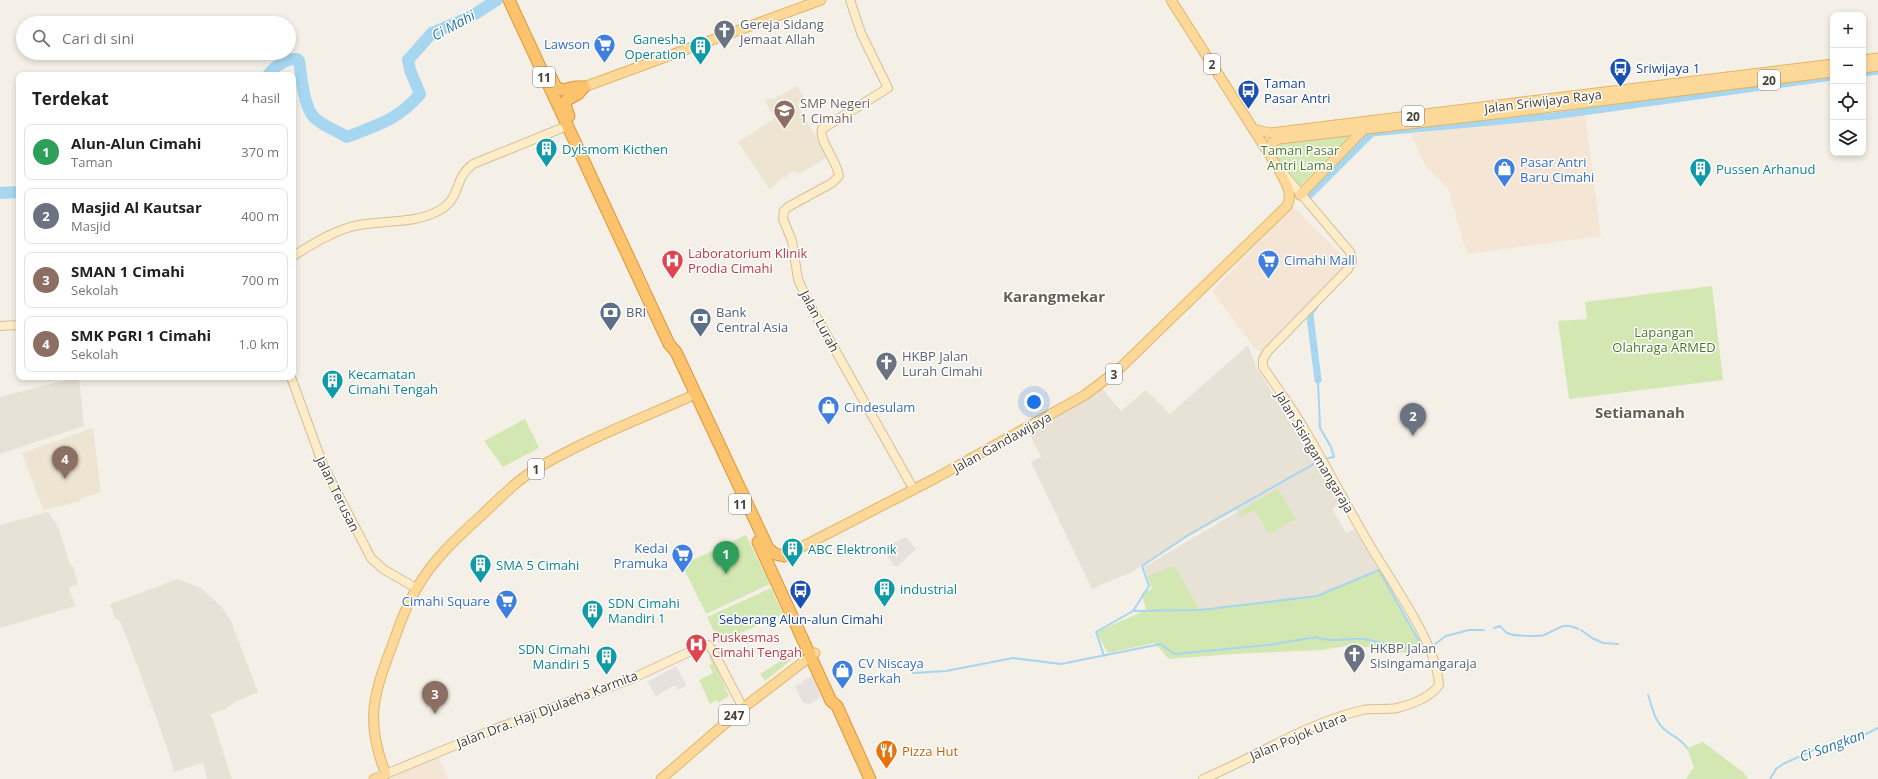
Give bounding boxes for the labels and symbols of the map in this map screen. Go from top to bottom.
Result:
water label: Ci Mahi [428,5,478,45]
place label: Gereja Sidang Jemaat Allah [738,15,824,48]
church icon: Gereja Sidang Jemaat Allah [711,18,737,51]
place label: Ganesha Operation [624,30,686,63]
supermarket icon: Lawson [592,31,618,64]
building icon: Ganesha Operation [688,33,714,66]
place label: Lawson [544,35,590,53]
road number: 2 [1204,54,1220,74]
bus stop icon: Sriwijaya 1 [1607,55,1633,88]
place label: Sriwijaya 1 [1636,59,1700,77]
road number: 11 [533,67,555,87]
road number: 20 [1758,70,1780,90]
place label: Taman Pasar Antri [1264,74,1331,107]
bus stop icon: Taman Pasar Antri [1236,77,1262,110]
street label: Jalan Sriwijaya Raya [1481,85,1603,117]
place label: SMP Negeri 1 Cimahi [800,94,870,127]
school or university icon: SMP Negeri 1 Cimahi [771,97,797,130]
road number: 20 [1402,106,1424,126]
building icon: Dylsmom Kicthen [533,136,559,169]
place label: Dylsmom Kicthen [562,140,668,158]
park label: Taman Pasar Antri Lama [1261,141,1340,174]
place label: Pasar Antri Baru Cimahi [1520,153,1594,186]
shop icon: Pasar Antri Baru Cimahi [1492,156,1518,189]
building icon: Pussen Arhanud [1687,156,1713,189]
place label: Pussen Arhanud [1716,160,1815,178]
place label: Laboratorium Klinik Prodia Cimahi [688,244,808,277]
hospital icon: Laboratorium Klinik Prodia Cimahi [660,247,686,280]
supermarket icon: Cimahi Mall [1255,247,1281,280]
place label: Cimahi Mall [1284,251,1355,269]
street label: Jalan Lurah [795,285,844,355]
district label: Karangmekar [1003,286,1105,306]
bank icon: BRI [598,299,624,332]
place label: BRI [626,303,646,321]
place label: Bank Central Asia [716,303,788,336]
bank icon: Bank Central Asia [687,306,713,339]
park label: Lapangan Olahraga ARMED [1612,323,1716,356]
place label: HKBP Jalan Lurah Cimahi [902,347,983,380]
church icon: HKBP Jalan Lurah Cimahi [874,350,900,383]
road number: 3 [1106,364,1122,384]
place label: Kecamatan Cimahi Tengah [348,365,438,398]
building icon: Kecamatan Cimahi Tengah [320,368,346,401]
street label: Jalan Sisingamangaraja [1270,386,1359,516]
your location [1024,392,1044,412]
shop icon: Cindesulam [816,394,842,427]
place label: Cindesulam [844,398,915,416]
district label: Setiamanah [1595,402,1685,422]
pin: 2 [1400,403,1426,436]
street label: Jalan Gandawijaya [948,407,1054,478]
pin: 4 [52,446,78,479]
street label: Jalan Terusan [311,452,364,535]
road number: 1 [528,459,544,479]
road number: 11 [729,494,751,514]
building icon: ABC Elektronik [780,536,806,569]
place label: Kedai Pramuka [614,539,668,572]
place label: ABC Elektronik [808,540,897,558]
pin: 1 [713,541,739,574]
supermarket icon: Kedai Pramuka [670,542,696,575]
building icon: SMA 5 Cimahi [467,552,493,585]
place label: SMA 5 Cimahi [496,556,579,574]
building icon: industrial [872,576,898,609]
bus stop icon: Seberang Alun-alun Cimahi [788,578,814,611]
place label: industrial [900,580,957,598]
supermarket icon: Cimahi Square [493,588,519,621]
place label: Cimahi Square [402,592,490,610]
place label: SDN Cimahi Mandiri 1 [608,594,680,627]
building icon: SDN Cimahi Mandiri 1 [579,597,605,630]
place label: Seberang Alun-alun Cimahi [719,610,883,628]
place label: Puskesmas Cimahi Tengah [712,628,802,661]
hospital icon: Puskesmas Cimahi Tengah [684,631,710,664]
place label: HKBP Jalan Sisingamangaraja [1370,639,1477,672]
place label: SDN Cimahi Mandiri 5 [518,640,590,673]
church icon: HKBP Jalan Sisingamangaraja [1342,642,1368,675]
building icon: SDN Cimahi Mandiri 5 [593,643,619,676]
place label: CV Niscaya Berkah [858,654,924,687]
shop icon: CV Niscaya Berkah [830,657,856,690]
street label: Jalan Dra. Haji Djulaeha Karmita [452,666,640,753]
pin: 3 [422,681,448,714]
road number: 247 [719,705,749,725]
street label: Jalan Pojok Utara [1245,708,1349,765]
water label: Ci Sangkan [1797,724,1867,766]
restaurant icon: Pizza Hut [873,738,899,771]
place label: Pizza Hut [902,742,958,760]

